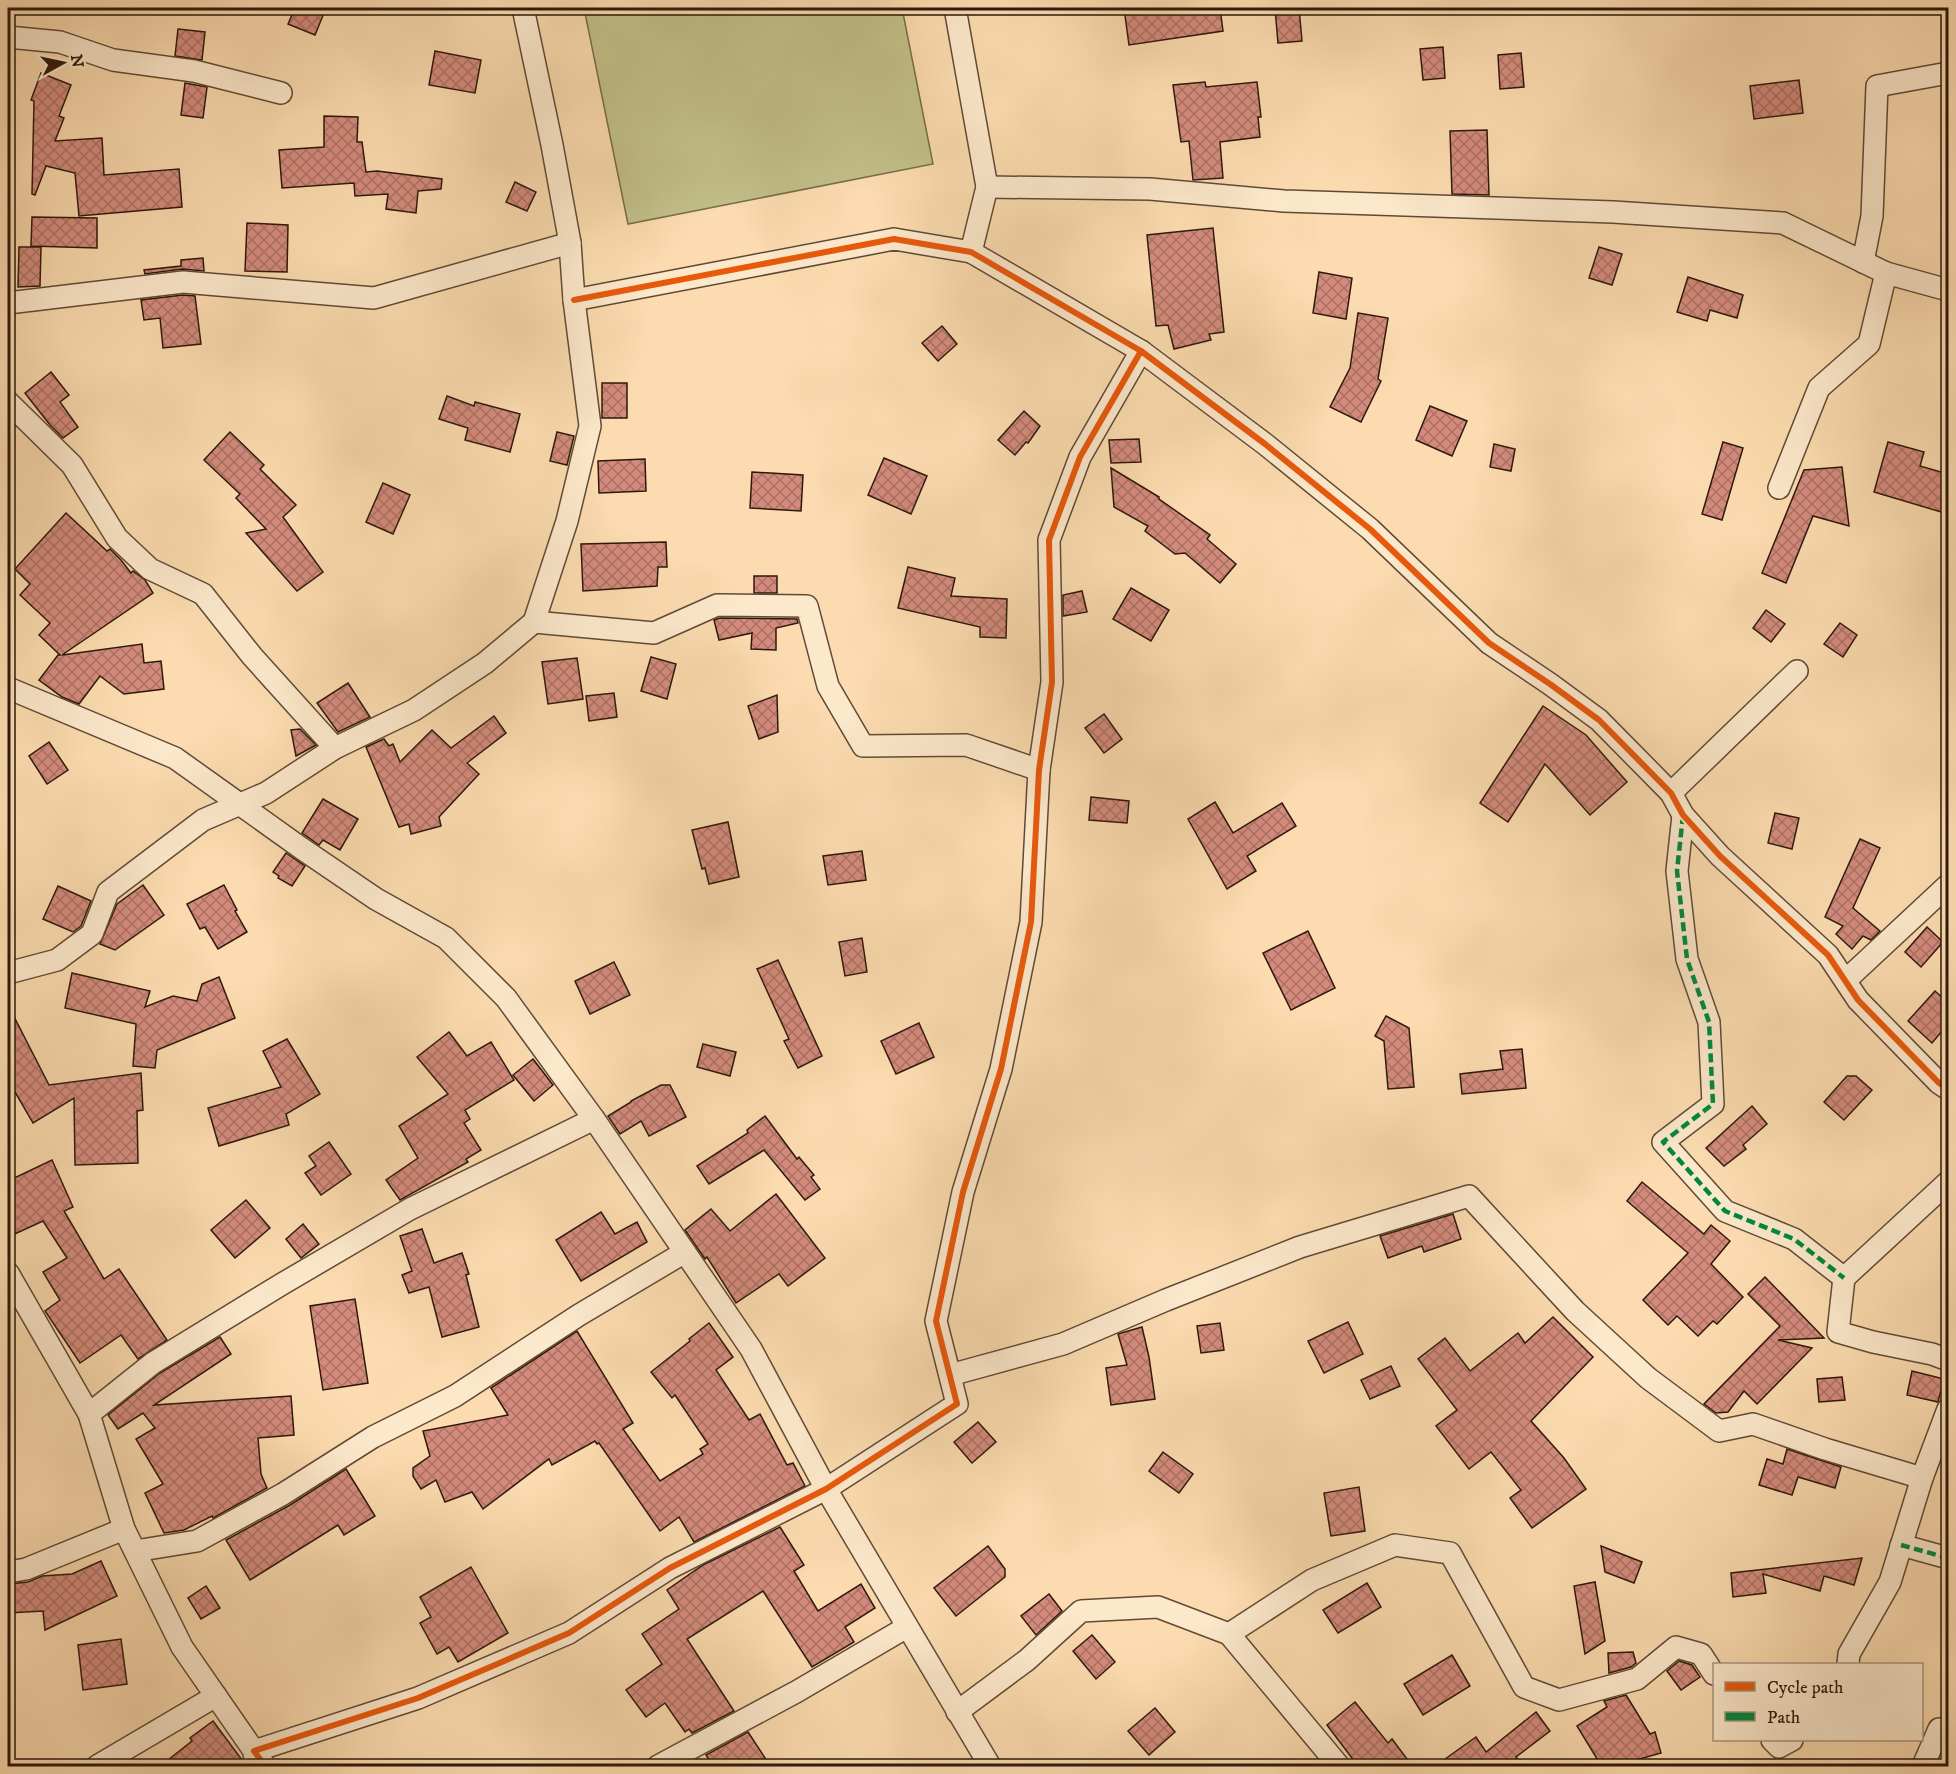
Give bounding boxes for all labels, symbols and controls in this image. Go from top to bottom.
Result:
north arrow [33,33,93,93]
text: N [66,53,88,69]
legend [1713,1663,1923,1741]
text: Cycle path [1767,1677,1844,1699]
text: Path [1767,1707,1801,1729]

